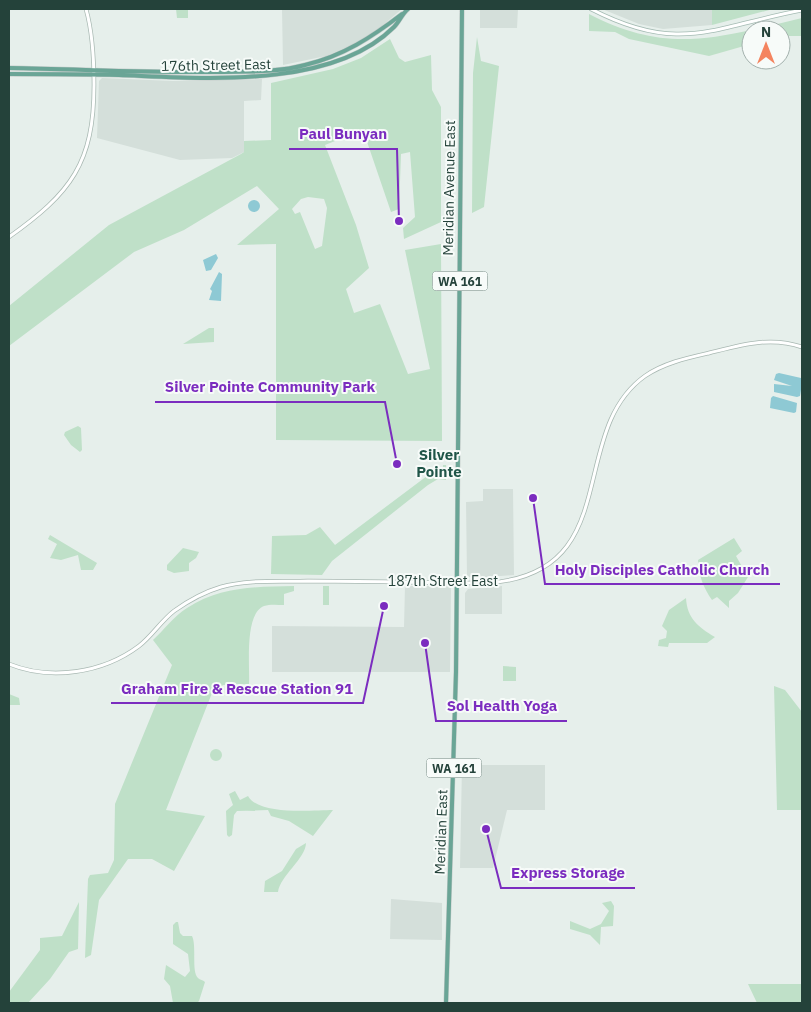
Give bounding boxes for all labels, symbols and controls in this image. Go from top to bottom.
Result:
north arrow [741,20,791,70]
text: N [761,23,771,41]
street label: 176th Street East [161,55,271,75]
callout: Paul Bunyan [289,119,397,149]
street label: Meridian Avenue East [439,120,459,256]
text: Paul Bunyan [299,124,387,143]
road number: WA 161 [432,272,488,290]
callout: Silver Pointe Community Park [155,372,385,402]
text: Silver Pointe Community Park [165,377,376,396]
district label: Silver Pointe [416,445,462,481]
callout: Holy Disciples Catholic Church [545,554,780,584]
text: Holy Disciples Catholic Church [555,560,769,579]
street label: 187th Street East [388,572,498,590]
callout: Graham Fire & Rescue Station 91 [111,673,363,703]
text: Graham Fire & Rescue Station 91 [121,679,353,698]
callout: Sol Health Yoga [436,691,567,721]
text: Sol Health Yoga [447,696,558,715]
road number: WA 161 [426,758,482,778]
street label: Meridian East [431,789,451,875]
callout: Express Storage [501,858,635,888]
text: Express Storage [511,863,625,882]

